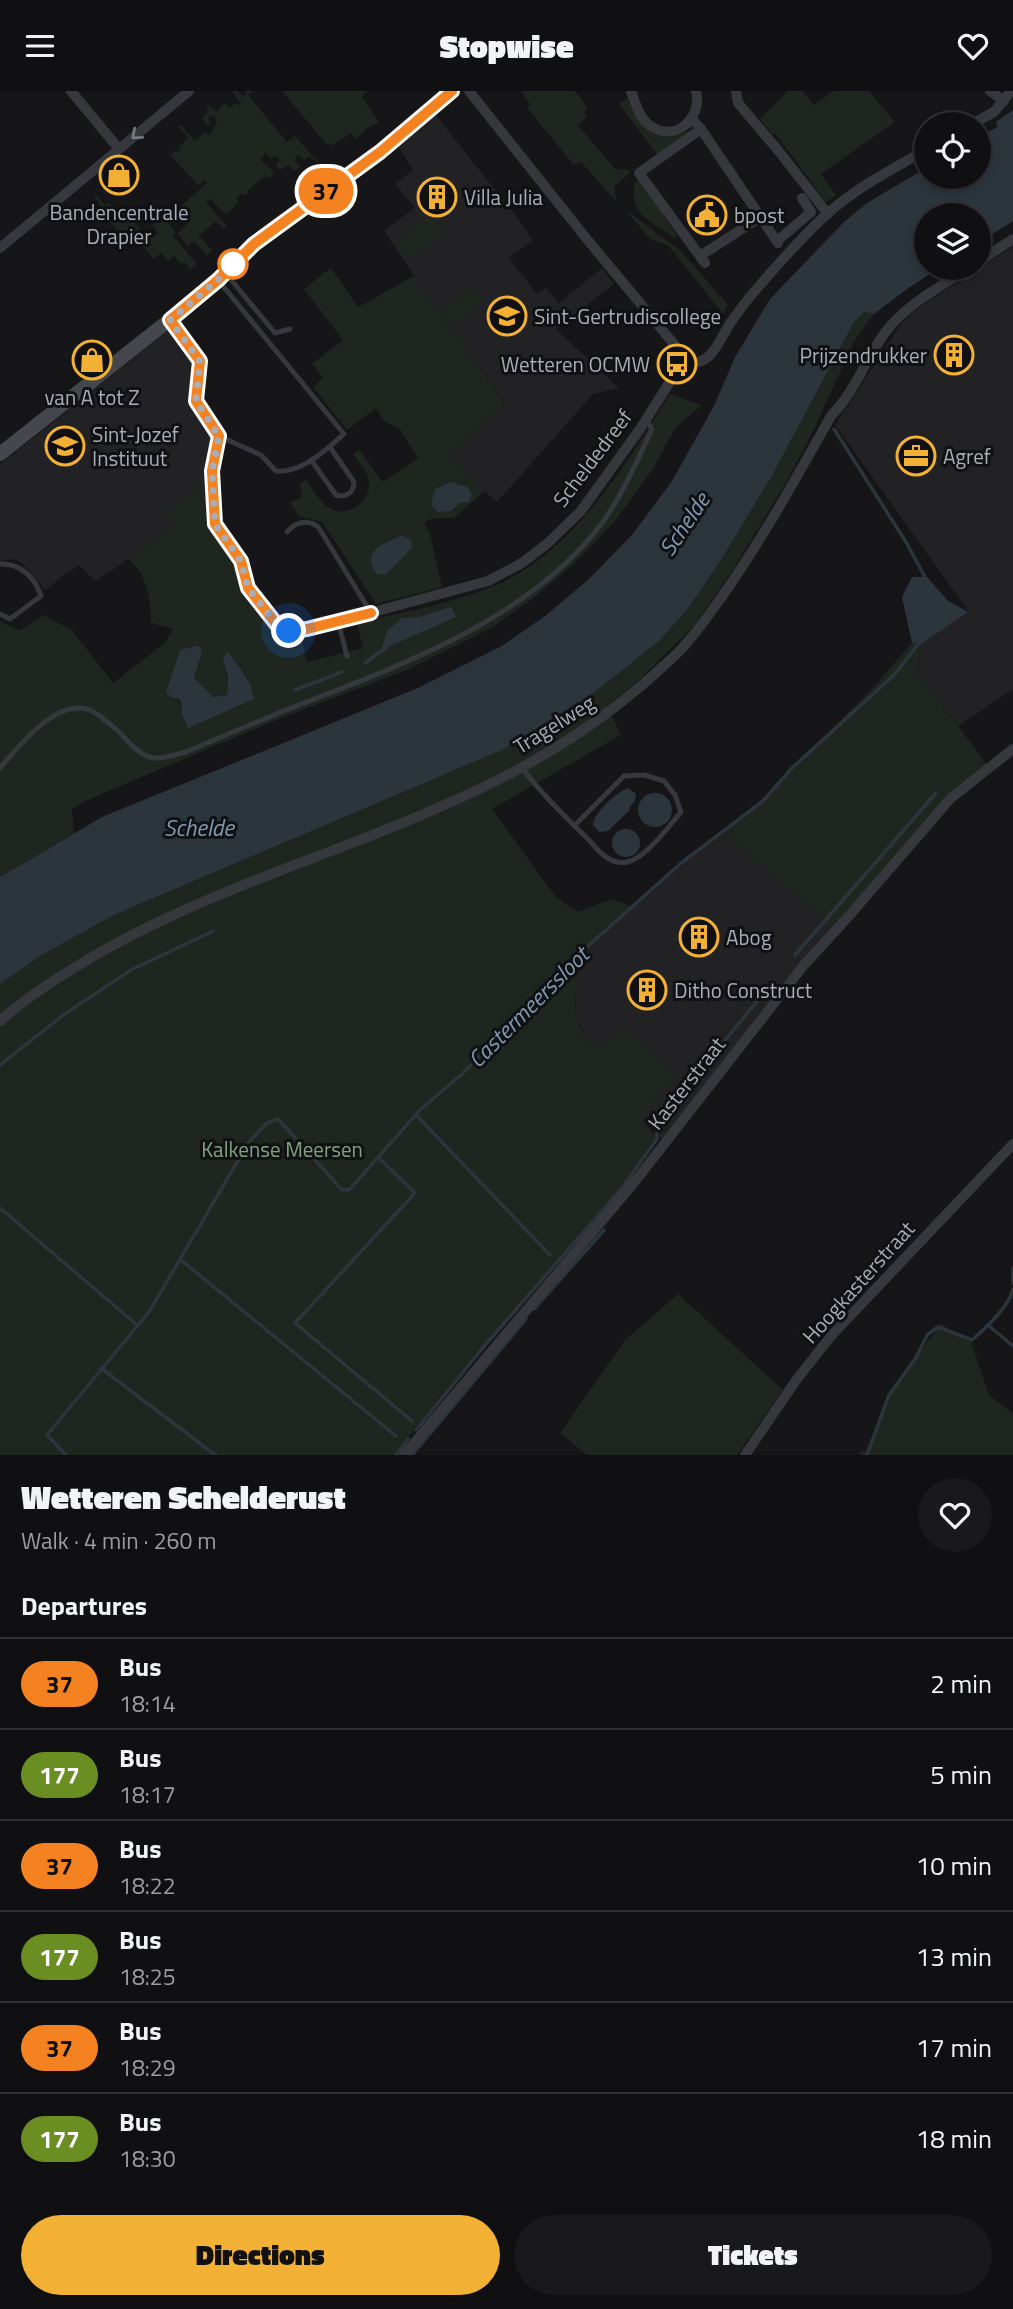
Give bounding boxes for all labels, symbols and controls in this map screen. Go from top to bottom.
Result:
text: Stopwise [439,22,574,70]
icon: menu [21,27,59,65]
icon: heart [954,27,992,65]
map controls [914,112,991,280]
button: locate [914,112,991,189]
one-way arrow [132,126,144,139]
shop icon: Bandencentrale Drapier [98,154,140,196]
line badge: 37 [294,168,358,214]
text: 37 [313,173,339,209]
building icon: Villa Julia [416,176,458,218]
place label: Villa Julia [464,181,543,213]
public building icon: bpost [686,194,728,236]
place label: Bandencentrale Drapier [49,196,189,252]
place label: bpost [734,199,785,231]
button: layers [914,203,991,280]
unlabelled marker [218,249,248,279]
school or university icon: Sint-Gertrudiscollege [486,295,528,337]
place label: Sint-Gertrudiscollege [534,300,721,332]
building icon: Prijzendrukker [933,334,975,376]
shop icon: van A tot Z [71,339,113,381]
place label: Prijzendrukker [799,339,927,371]
bus stop icon: Wetteren OCMW [656,343,698,385]
place label: Wetteren OCMW [501,348,650,380]
place label: van A tot Z [44,381,140,413]
street label: Scheldedreef [545,402,640,514]
place label: Sint-Jozef Instituut [92,418,179,474]
school or university icon: Sint-Jozef Instituut [44,425,86,467]
office icon: Agref [895,435,937,477]
place label: Agref [943,440,991,472]
water label: Schelde [650,484,719,563]
your location [271,613,306,648]
street label: Tragelweg [507,686,601,762]
water label: Schelde [164,810,235,845]
building icon: Abog [678,916,720,958]
place label: Abog [726,921,772,953]
water label: Castermeerssloot [459,937,598,1076]
building icon: Ditho Construct [626,969,668,1011]
place label: Ditho Construct [674,974,813,1006]
street label: Kasterstraat [639,1029,733,1136]
park label: Kalkense Meersen [201,1133,363,1165]
street label: Hoogkasterstraat [794,1213,922,1350]
text: Wetteren Schelderust [21,1472,346,1522]
button: heart [918,1478,992,1552]
text: Walk · 4 min · 260 m [21,1523,217,1558]
text: Departures [21,1586,147,1625]
text: Bus [119,1647,161,1686]
text: 2 min [930,1664,992,1703]
text: 37 [46,1666,73,1702]
text: 18:14 [119,1686,176,1721]
text: Bus [119,1738,161,1777]
text: 5 min [930,1755,992,1794]
text: 177 [39,1757,80,1793]
text: 18:17 [119,1777,176,1812]
text: Bus [119,1829,161,1868]
text: 10 min [916,1846,992,1885]
text: 37 [46,1848,73,1884]
text: 18:22 [119,1868,176,1903]
text: Bus [119,1920,161,1959]
text: 13 min [916,1937,992,1976]
text: 177 [39,1939,80,1975]
text: 18:25 [119,1959,176,1994]
text: Bus [119,2011,161,2050]
text: 17 min [916,2028,992,2067]
text: 37 [46,2030,73,2066]
text: 18:29 [119,2050,176,2085]
text: Bus [119,2102,161,2141]
text: 18 min [916,2119,992,2158]
text: 177 [39,2121,80,2157]
text: 18:30 [119,2141,176,2176]
button: Directions [21,2215,500,2295]
button: Tickets [514,2215,992,2295]

